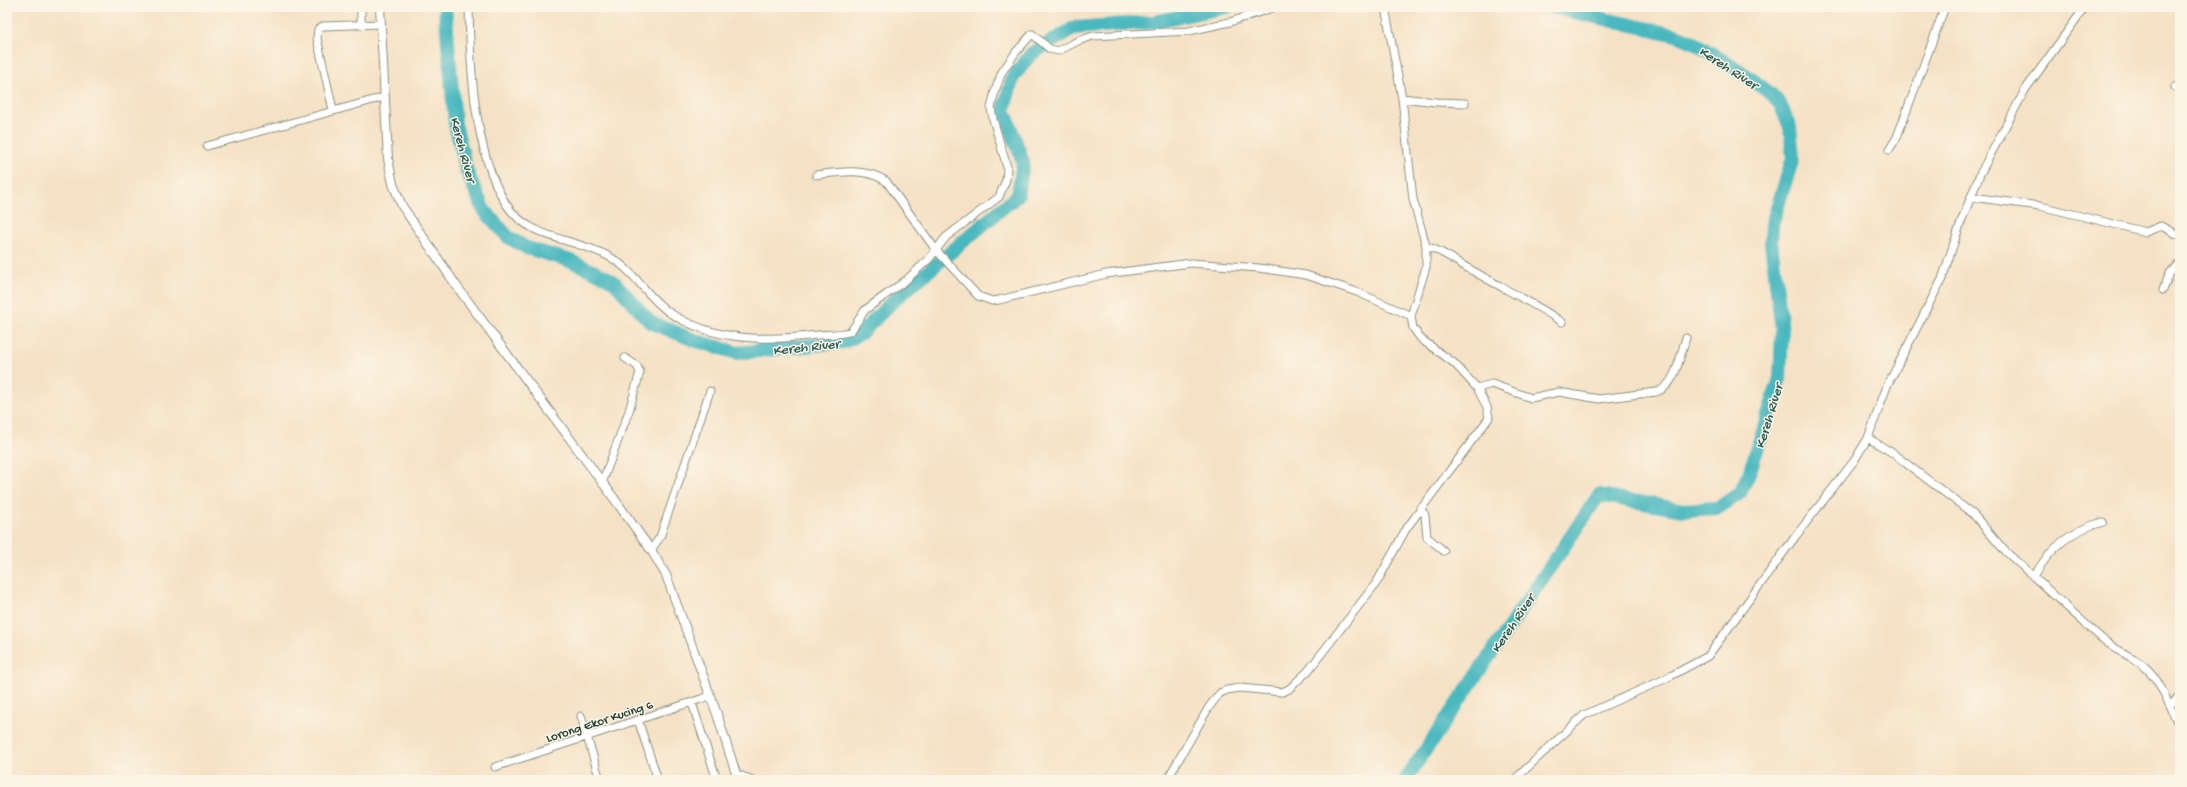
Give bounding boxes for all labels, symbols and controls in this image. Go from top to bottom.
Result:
water label: Kereh River [1695,44,1763,96]
water label: Kereh River [445,115,479,187]
water label: Kereh River [772,336,843,360]
water label: Kereh River [1753,379,1789,451]
water label: Kereh River [1488,589,1541,657]
street label: Lorong Ekor Kucing 6 [544,698,656,747]

